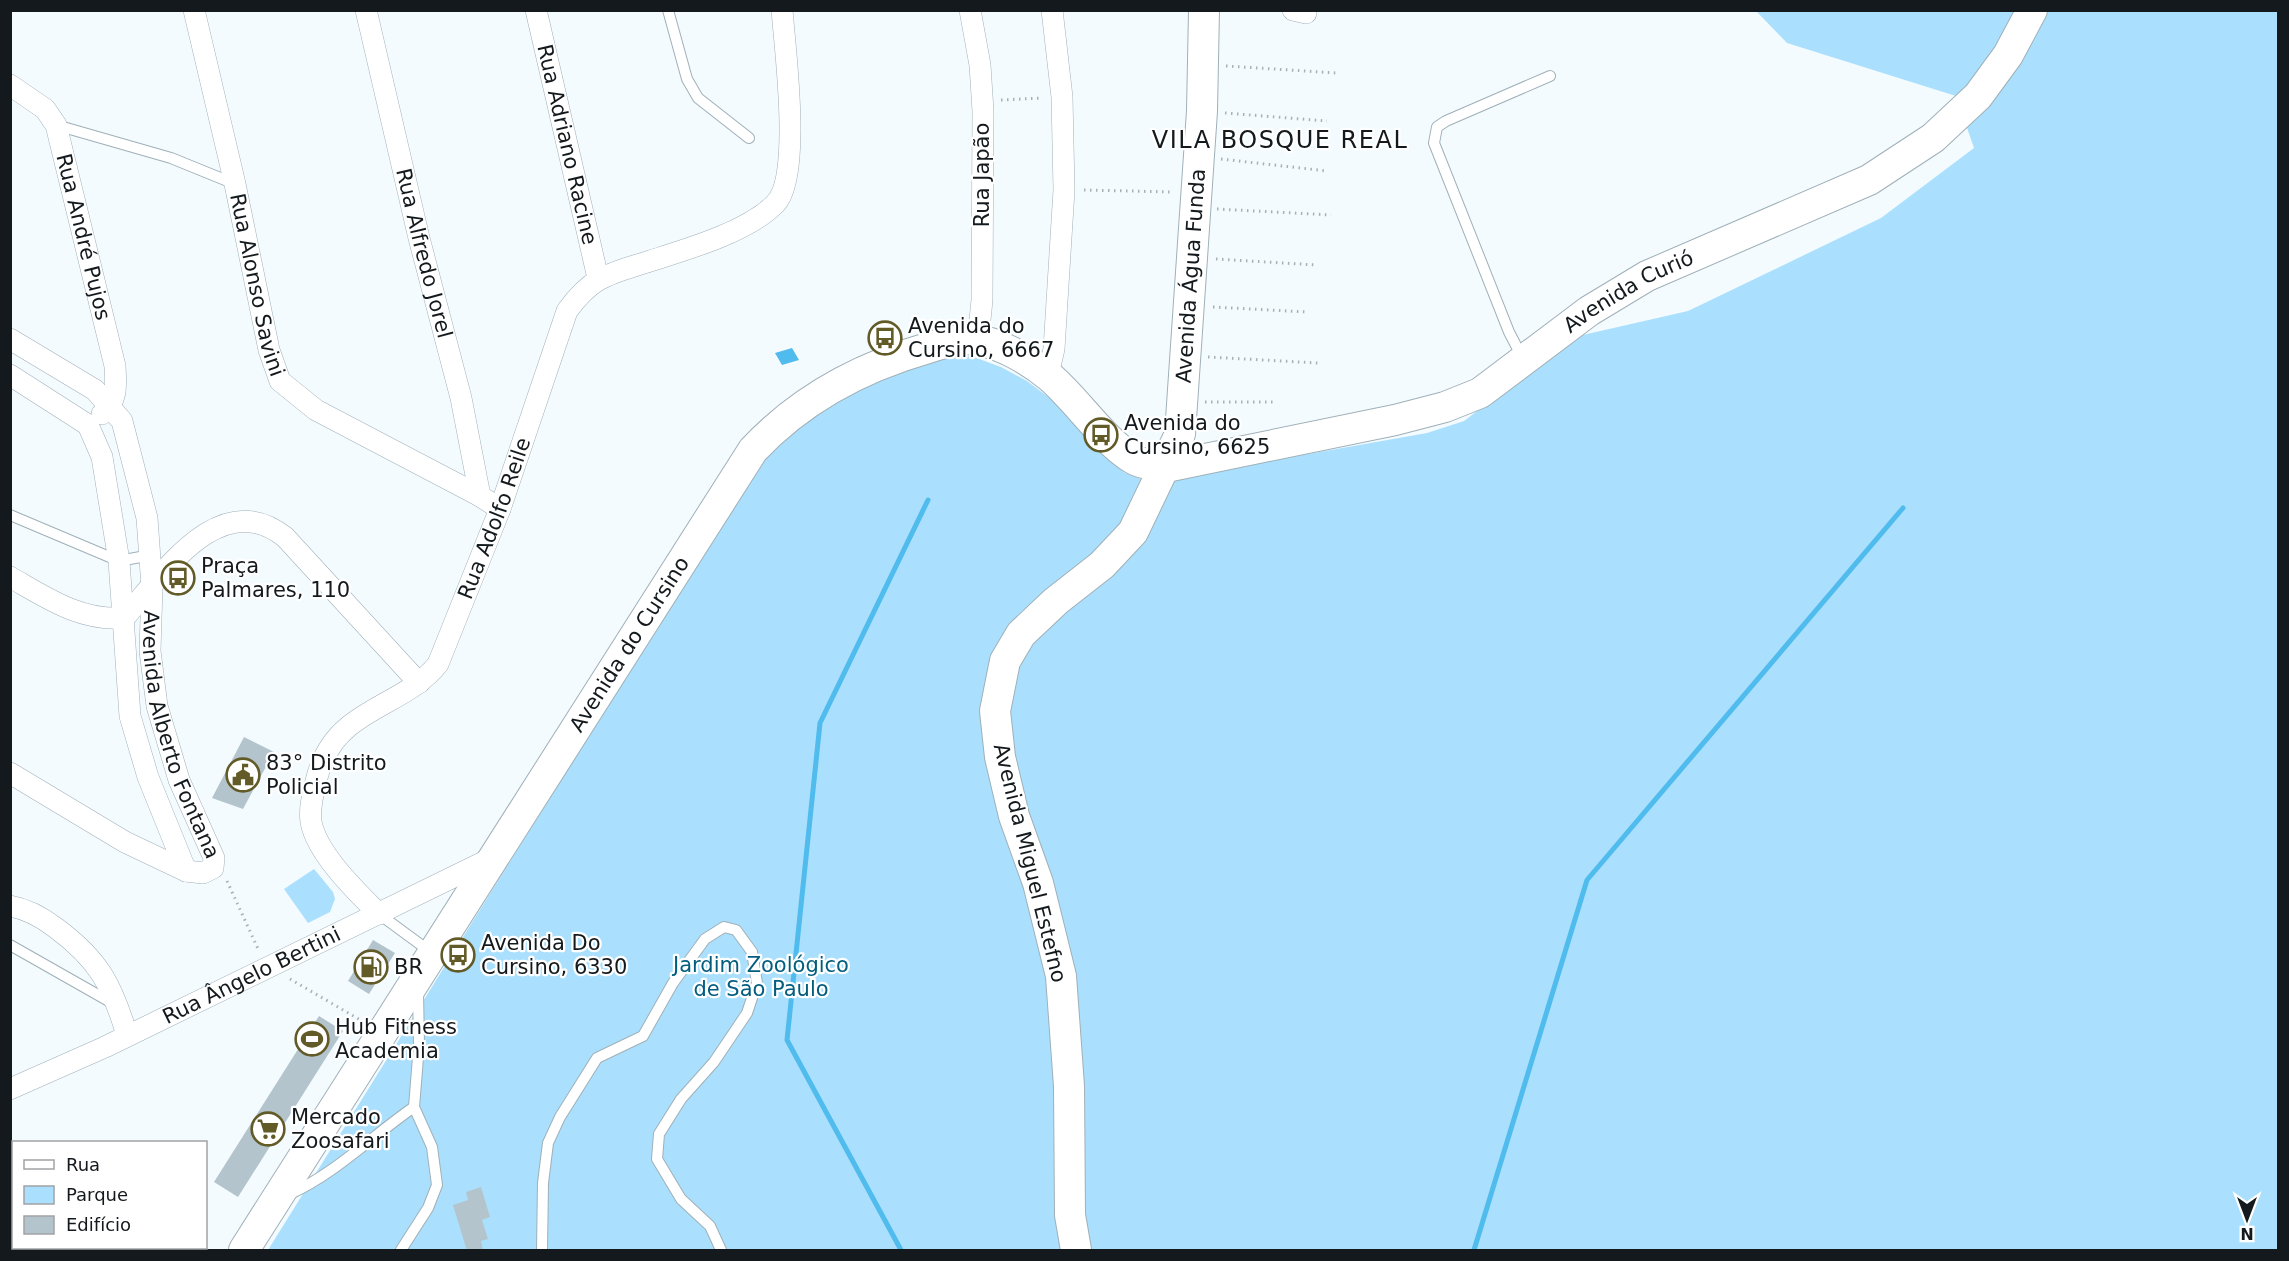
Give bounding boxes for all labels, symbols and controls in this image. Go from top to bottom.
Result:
street label: Rua Adriano Racine [532,42,602,247]
street label: Rua Japão [970,123,994,227]
district label: VILA BOSQUE REAL [1152,126,1408,154]
street label: Rua André Pujos [51,151,115,323]
street label: Rua Alfredo Jorel [391,166,457,341]
street label: Avenida Água Funda [1171,168,1210,384]
street label: Rua Alonso Savini [225,191,289,380]
street label: Avenida Curió [1559,245,1697,338]
place label: Avenida do Cursino, 6667 [908,314,1054,362]
bus stop icon: Avenida do Cursino, 6667 [867,320,903,356]
place label: Avenida do Cursino, 6625 [1124,411,1270,459]
bus stop icon: Avenida do Cursino, 6625 [1083,417,1119,453]
street label: Rua Adolfo Reile [453,434,535,603]
street label: Avenida do Cursino [565,552,694,736]
place label: Praça Palmares, 110 [201,554,350,602]
bus stop icon: Praça Palmares, 110 [160,560,196,596]
street label: Avenida Alberto Fontana [138,610,225,862]
street label: Avenida Miguel Estefno [989,741,1071,985]
place label: 83° Distrito Policial [266,751,387,799]
public building icon: 83° Distrito Policial [225,757,261,793]
street label: Rua Ângelo Bertini [159,922,345,1029]
place label: Avenida Do Cursino, 6330 [481,931,627,979]
bus stop icon: Avenida Do Cursino, 6330 [440,937,476,973]
fuel station icon: BR [353,949,389,985]
park label: Jardim Zoológico de São Paulo [671,953,849,1001]
place label: BR [394,955,423,979]
place label: Hub Fitness Academia [335,1015,457,1063]
sports icon: Hub Fitness Academia [294,1021,330,1057]
place label: Mercado Zoosafari [291,1105,390,1153]
supermarket icon: Mercado Zoosafari [250,1111,286,1147]
legend [12,1141,207,1249]
text: Rua [66,1154,100,1175]
text: Parque [66,1184,128,1205]
north arrow [2217,1189,2277,1249]
text: Edifício [66,1214,131,1235]
text: N [2240,1224,2254,1243]

